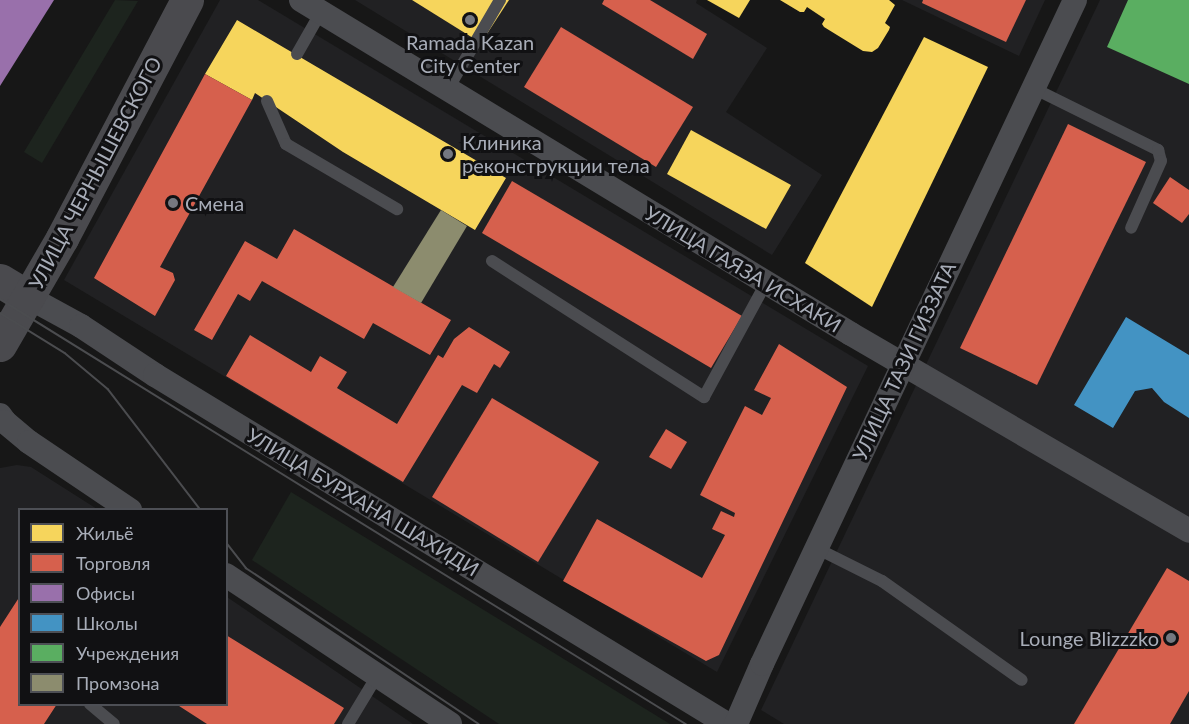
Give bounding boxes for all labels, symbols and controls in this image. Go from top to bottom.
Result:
marker: Ramada Kazan City Center [463,13,477,27]
place label: Ramada Kazan City Center [406,30,534,77]
street label: УЛИЦА ЧЕРНЫШЕВСКОГО [23,53,167,293]
place label: Клиника реконструкции тела [462,130,650,177]
marker: Клиника реконструкции тела [439,145,457,163]
place label: Смена [185,191,244,215]
marker: Смена [166,196,180,210]
street label: УЛИЦА ГАЯЗА ИСХАКИ [640,201,846,337]
street label: УЛИЦА ТАЗИ ГИЗЗАТА [847,258,961,464]
street label: УЛИЦА БУРХАНА ШАХИДИ [243,423,483,581]
legend [18,508,228,706]
text: Жильё [76,522,134,544]
text: Торговля [76,552,150,574]
text: Офисы [76,582,135,604]
text: Школы [76,612,138,634]
place label: Lounge Blizzzko [1020,626,1159,650]
marker: Lounge Blizzzko [1164,631,1178,645]
text: Учреждения [76,642,179,664]
text: Промзона [76,672,159,694]

